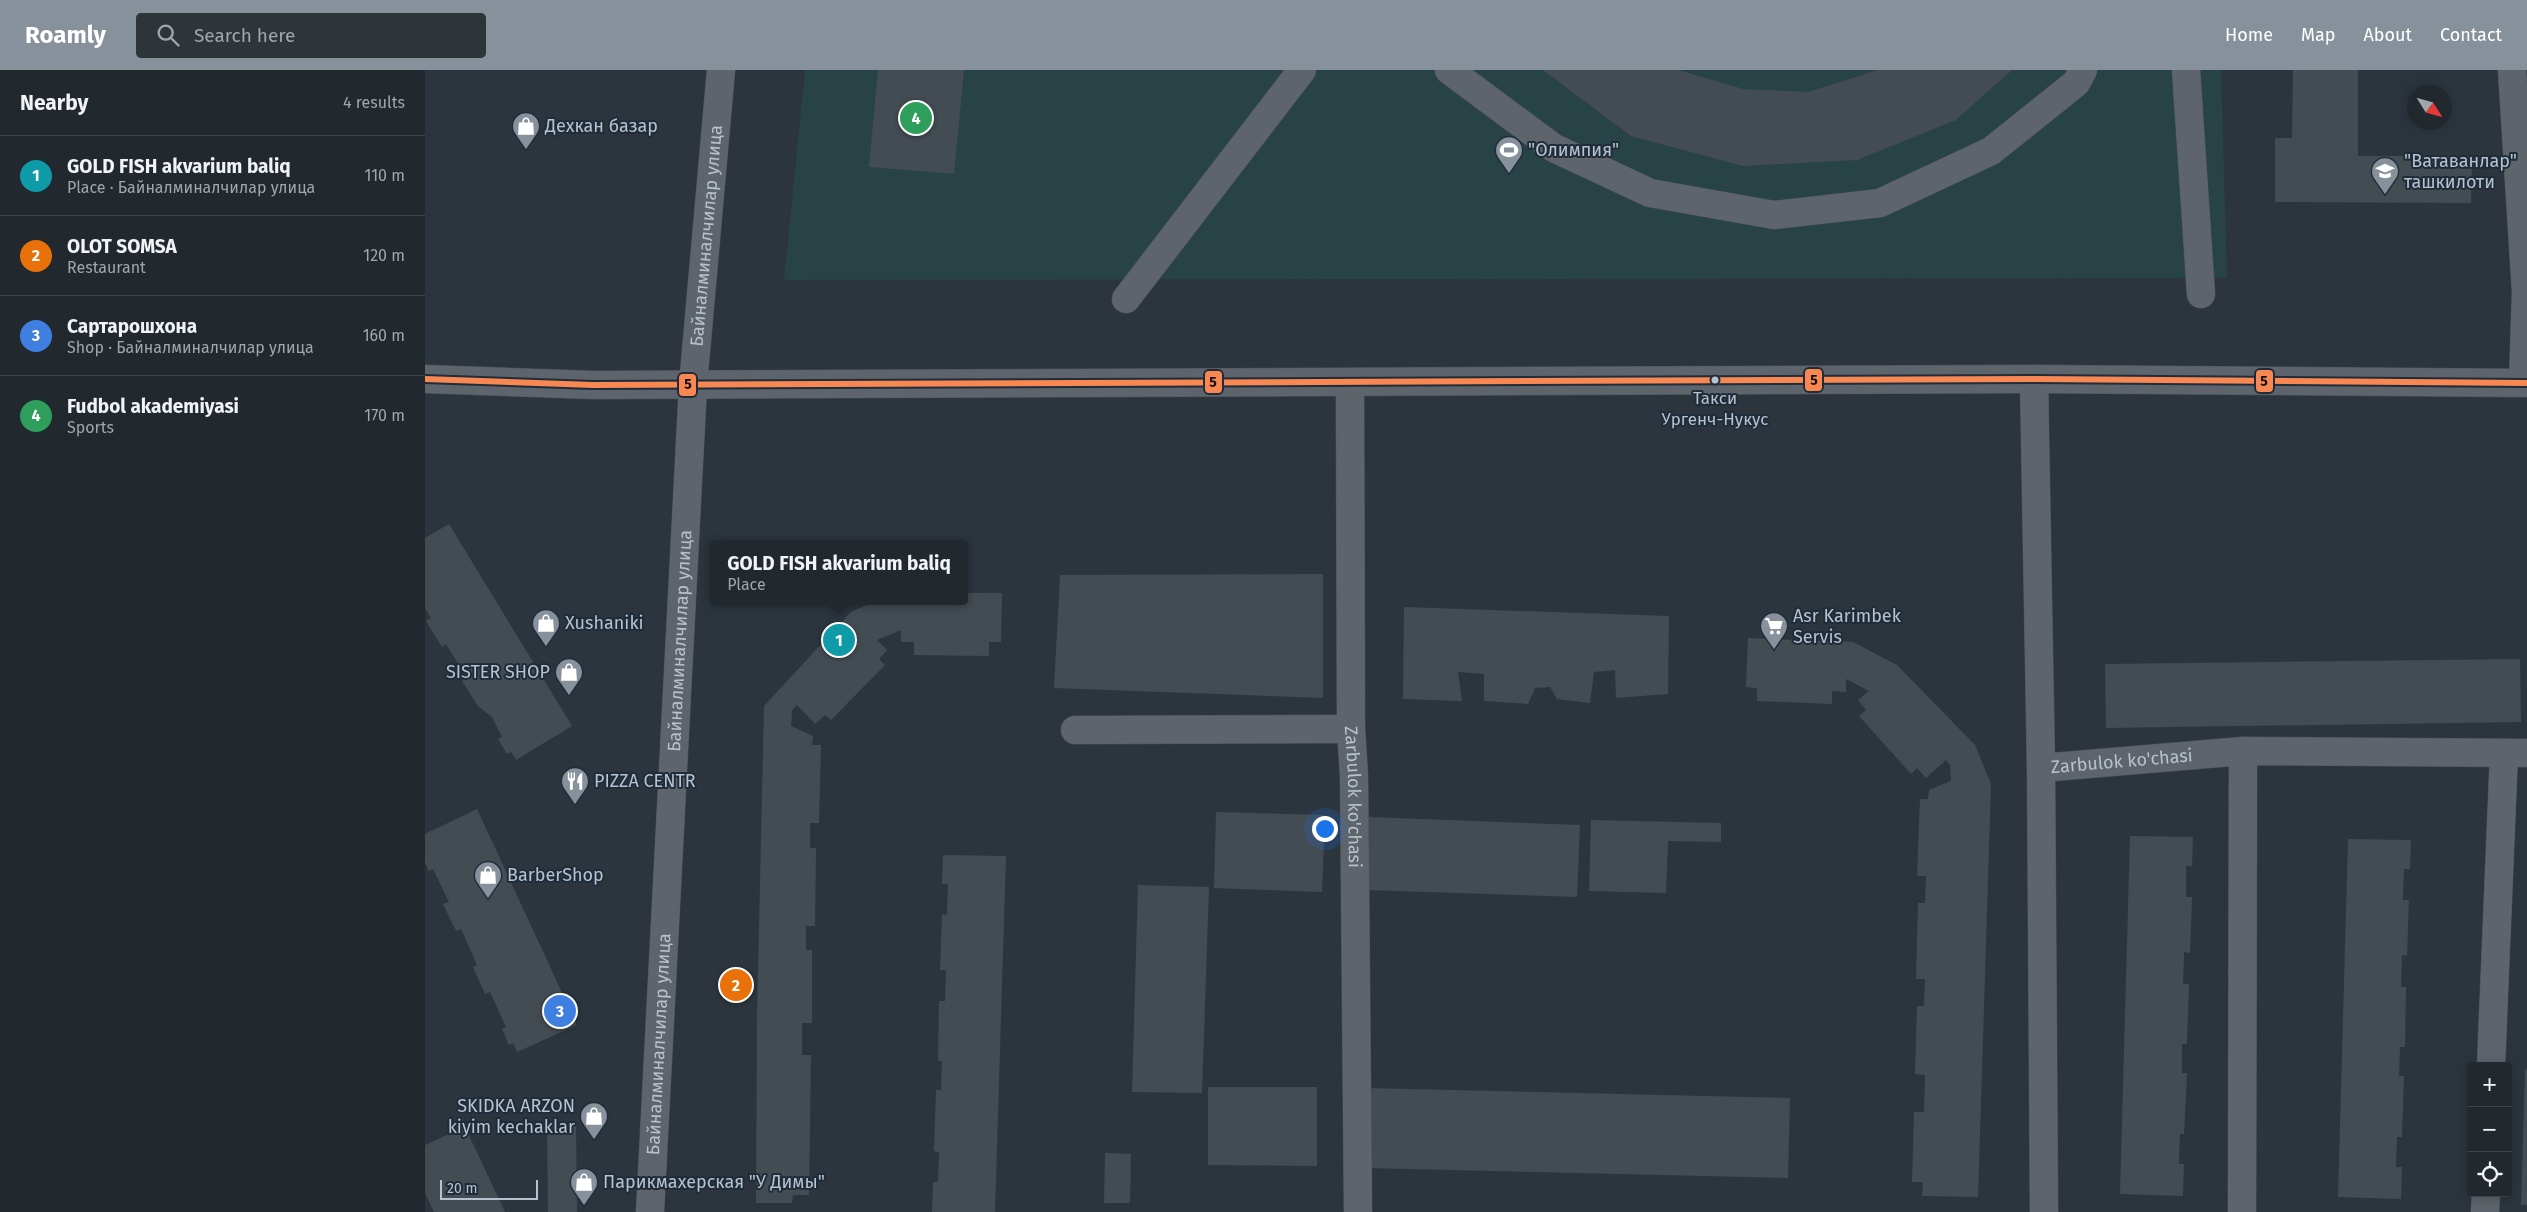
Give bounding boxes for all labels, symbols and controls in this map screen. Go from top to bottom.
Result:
search box [136,13,486,58]
text: Roamly [25,21,106,49]
icon: search [154,21,182,49]
text: Search here [194,24,295,47]
text: Home [2225,24,2273,46]
text: Map [2301,24,2335,46]
text: About [2363,24,2412,46]
text: Contact [2440,24,2502,46]
north arrow [2407,85,2452,130]
text: Nearby [20,90,88,116]
text: 4 results [343,93,405,112]
pin: 4 [900,99,932,137]
shop icon: Дехкан базар [511,111,541,150]
place label: Дехкан базар [544,115,658,137]
street label: Байналминалчилар улица [685,124,727,347]
sports icon: "Олимпия" [1494,135,1524,174]
place label: "Олимпия" [1528,139,1619,161]
place label: "Ватаванлар" ташкилоти [2404,150,2517,193]
text: GOLD FISH akvarium baliq [67,155,291,178]
school or university icon: "Ватаванлар" ташкилоти [2370,156,2400,195]
text: 1 [32,166,40,185]
text: 110 m [364,166,405,185]
text: Place · Байналминалчилар улица [67,178,315,197]
text: OLOT SOMSA [67,235,177,258]
text: 2 [32,246,40,265]
text: 120 m [363,246,405,265]
text: Restaurant [67,258,146,277]
text: Сартарошхона [67,315,197,338]
text: 3 [32,326,40,345]
text: 160 m [363,326,405,345]
text: Shop · Байналминалчилар улица [67,338,314,357]
line badge: 5 [1804,368,1823,392]
line badge: 5 [2255,369,2274,393]
line badge: 5 [1204,370,1223,394]
text: 5 [1810,372,1818,389]
line badge: 5 [678,373,697,397]
text: 5 [2260,373,2268,390]
text: 5 [1209,374,1217,391]
marker: Такси Ургенч-Нукус [1710,375,1720,385]
text: 5 [684,376,692,393]
place label: Такси Ургенч-Нукус [1662,388,1768,430]
text: Fudbol akademiyasi [67,395,239,418]
text: 4 [31,406,41,425]
text: 170 m [364,406,405,425]
text: Sports [67,418,114,437]
street label: Байналминалчилар улица [663,529,696,752]
popup [710,540,968,605]
text: GOLD FISH akvarium baliq [727,552,951,575]
text: Place [727,575,766,594]
place label: Asr Karimbek Servis [1793,605,1902,648]
shop icon: Xushaniki [531,608,561,647]
supermarket icon: Asr Karimbek Servis [1759,611,1789,650]
place label: Xushaniki [565,612,644,634]
pin: 1 [823,621,855,659]
shop icon: SISTER SHOP [554,657,584,696]
place label: SISTER SHOP [446,661,550,683]
street label: Zarbulok ko'chasi [1340,725,1366,868]
street label: Zarbulok ko'chasi [2050,744,2193,778]
restaurant icon: PIZZA CENTR [560,766,590,805]
place label: PIZZA CENTR [594,770,696,792]
your location [1312,816,1338,842]
shop icon: BarberShop [473,860,503,899]
place label: BarberShop [507,864,604,886]
street label: Байналминалчилар улица [642,933,675,1156]
pin: 2 [720,966,752,1004]
pin: 3 [544,992,576,1030]
map controls [2467,1062,2512,1197]
button: + [2467,1062,2512,1107]
place label: SKIDKA ARZON kiyim kechaklar [448,1095,575,1138]
shop icon: SKIDKA ARZON kiyim kechaklar [579,1101,609,1140]
button: − [2467,1107,2512,1152]
button: locate [2467,1152,2512,1197]
shop icon: Парикмахерская "У Димы" [569,1167,599,1206]
place label: Парикмахерская "У Димы" [603,1171,825,1193]
scale bar [440,1177,537,1200]
text: 20 m [447,1180,477,1197]

